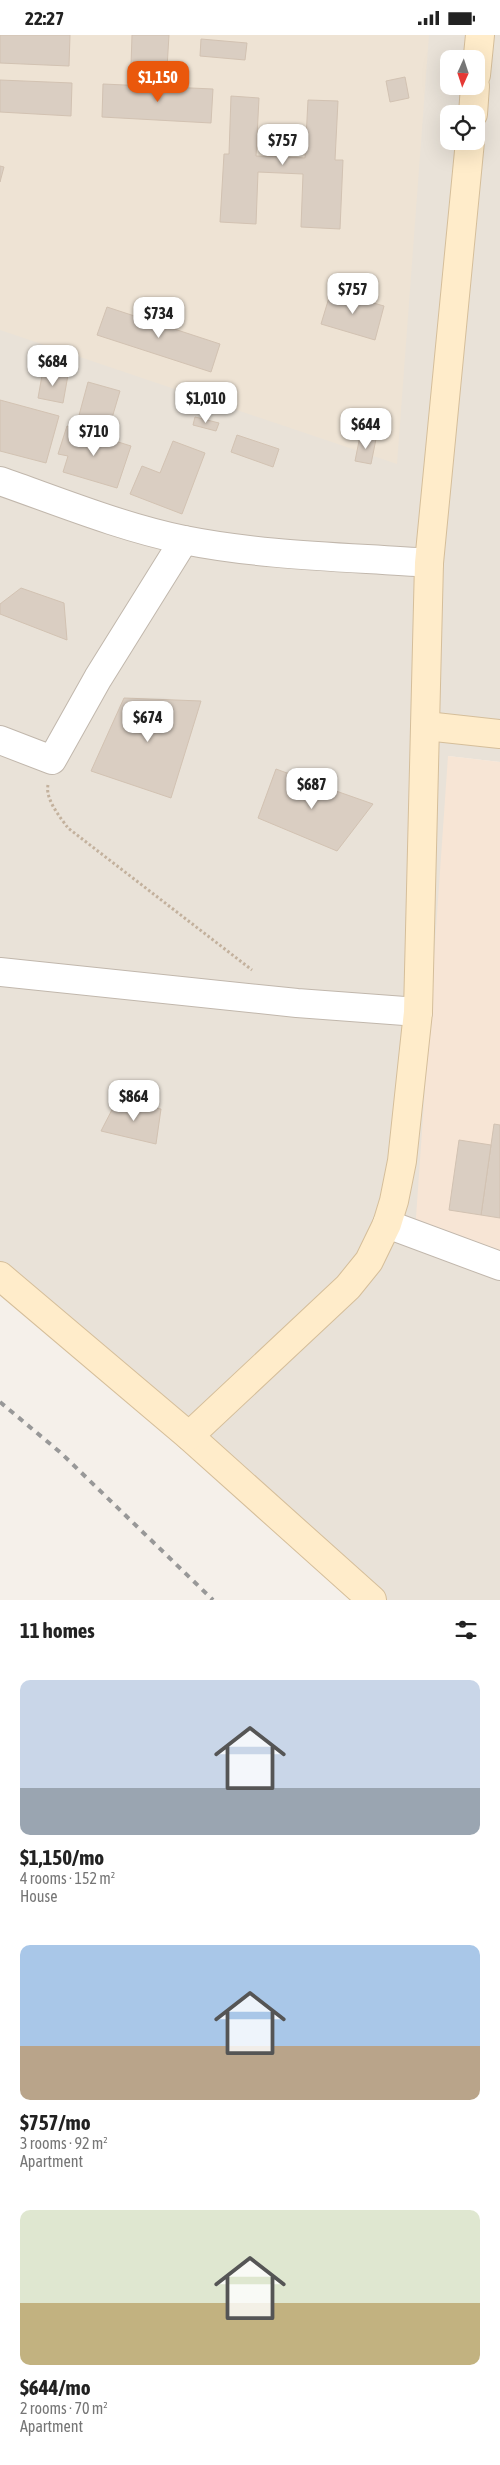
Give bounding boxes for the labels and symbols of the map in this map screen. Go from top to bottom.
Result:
north arrow [440,50,485,95]
pin: $1,150 [117,61,199,103]
pin: $757 [253,123,313,166]
pin: $757 [323,273,383,315]
pin: $734 [129,297,189,339]
pin: $684 [23,345,83,387]
pin: $1,010 [165,381,247,424]
pin: $644 [336,407,396,450]
pin: $710 [64,415,124,457]
pin: $674 [118,701,178,743]
pin: $687 [282,767,342,810]
pin: $864 [104,1079,164,1122]

